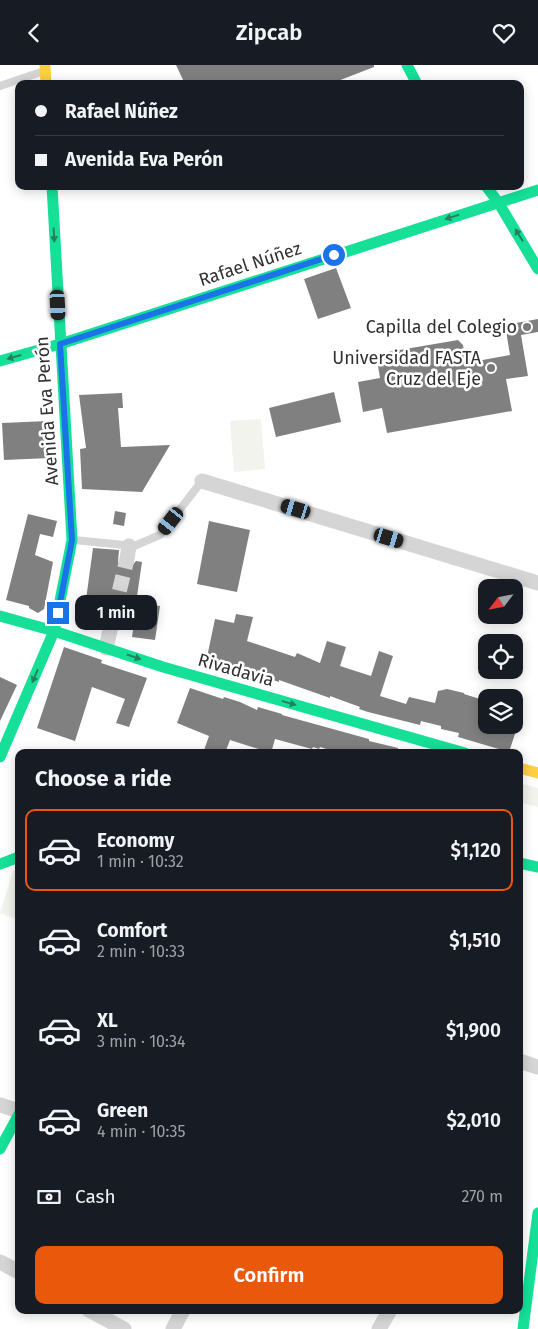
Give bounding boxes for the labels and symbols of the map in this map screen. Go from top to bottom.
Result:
one-way arrow [444,214,459,222]
one-way arrow [51,227,59,243]
one-way arrow [514,229,523,242]
street label: Rafael Núñez [196,237,304,291]
route start [323,244,345,266]
car [49,290,66,320]
place label: Capilla del Colegio [366,316,517,338]
marker: Capilla del Colegio [521,321,533,333]
street label: Avenida Eva Perón [31,336,63,486]
place label: Universidad FASTA Cruz del Eje [332,347,482,390]
one-way arrow [6,354,21,362]
marker: Universidad FASTA Cruz del Eje [485,362,497,374]
car [279,497,312,521]
car [155,505,186,537]
car [372,526,405,550]
north arrow [478,579,522,624]
callout: 1 min [76,595,158,631]
route end [47,602,69,624]
street label: Rivadavia [195,649,277,691]
one-way arrow [126,654,141,662]
one-way arrow [30,669,38,683]
one-way arrow [282,699,297,707]

